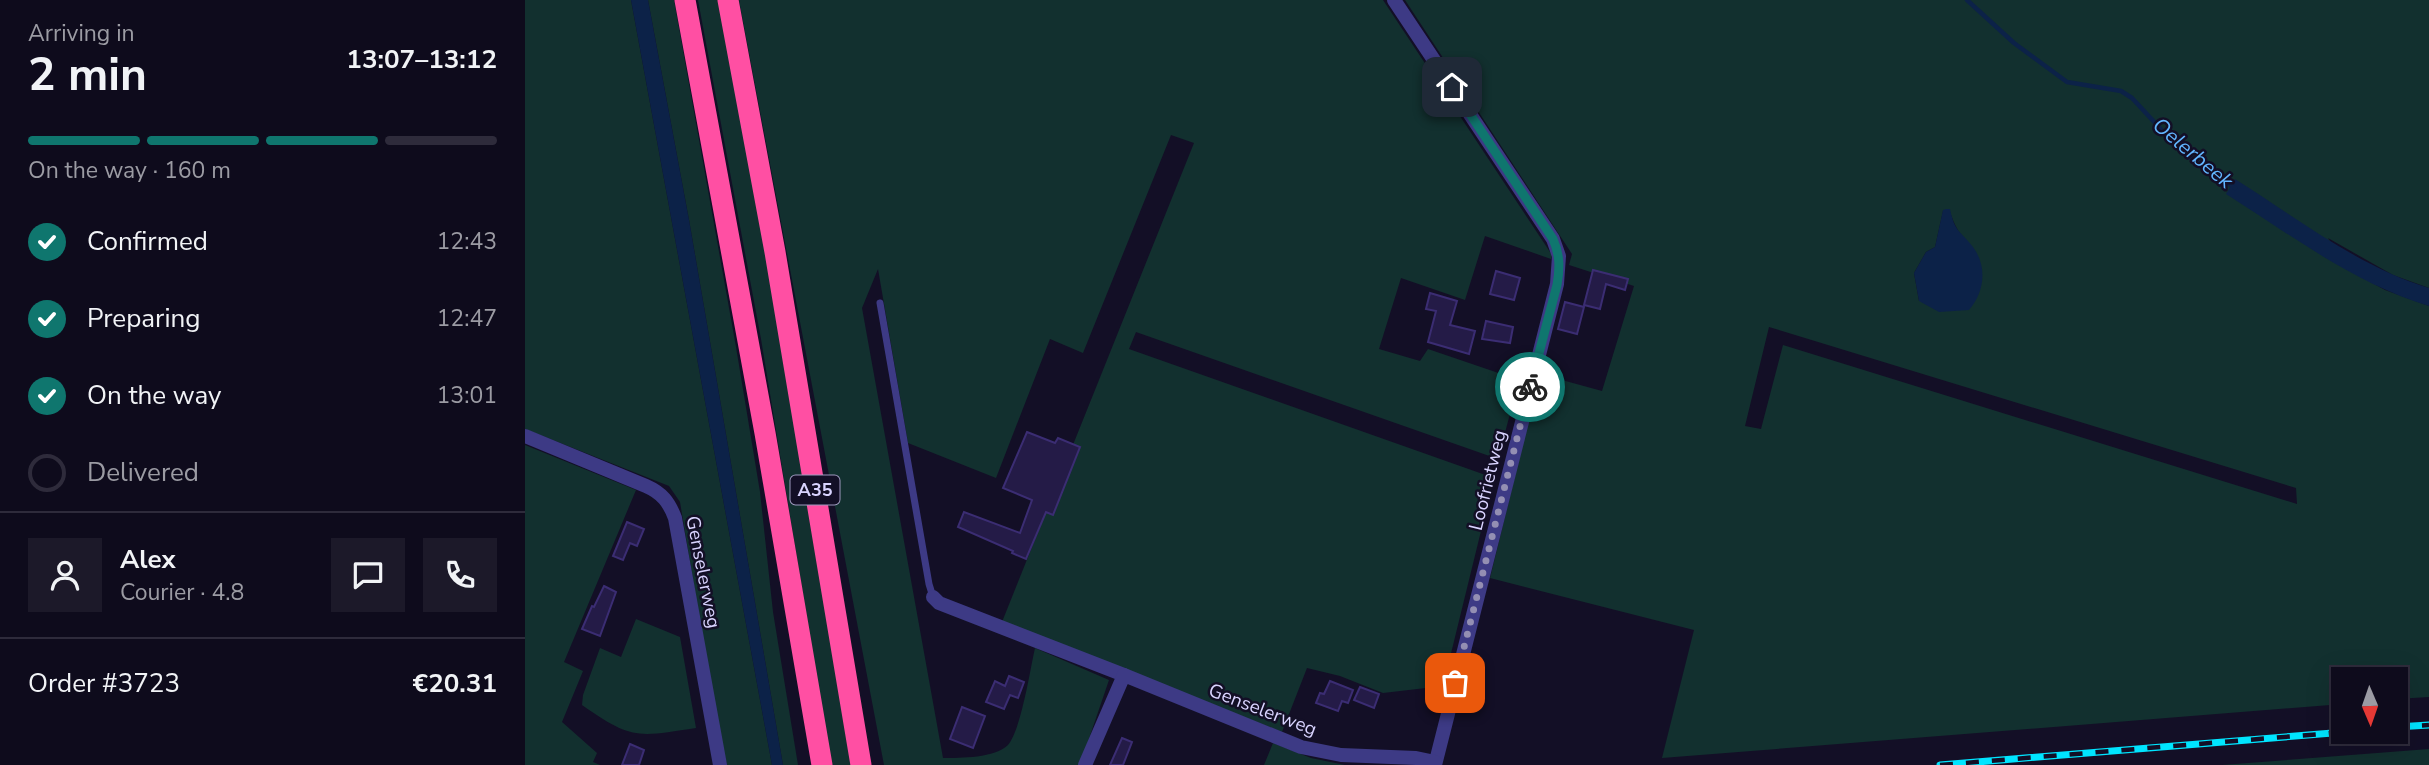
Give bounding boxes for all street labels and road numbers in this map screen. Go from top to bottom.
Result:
street label: Loofrietweg [1463,427,1513,533]
road number: A35 [791,476,839,504]
street label: Genselerweg [679,514,727,631]
street label: Genselerweg [1205,677,1321,743]

